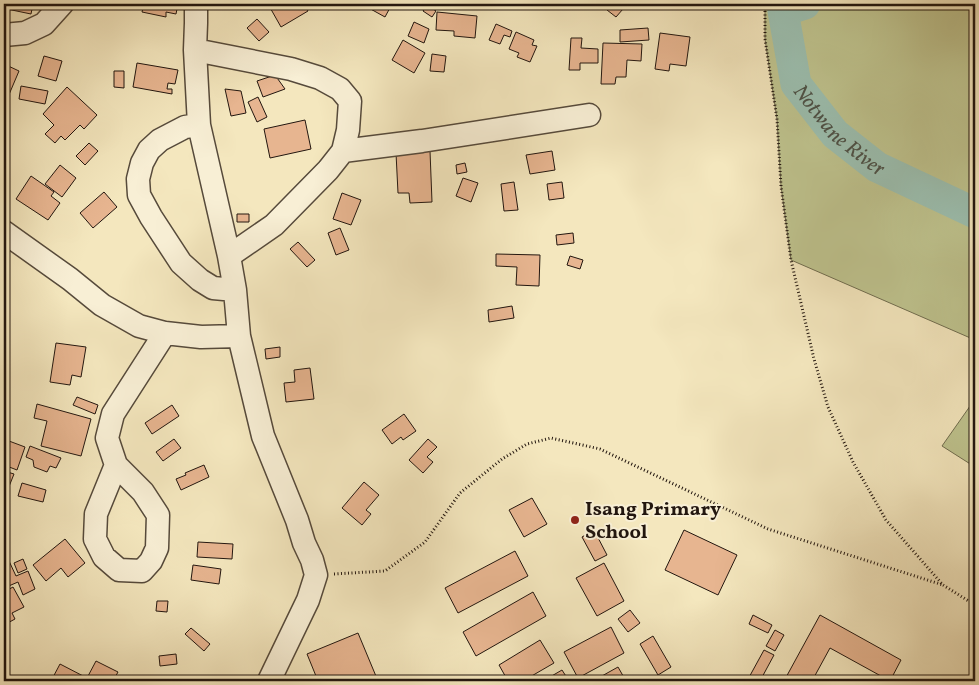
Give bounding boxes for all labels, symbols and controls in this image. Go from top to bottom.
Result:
water label: Notwane River [786,79,889,185]
place label: Isang Primary School [585,496,721,547]
marker: Isang Primary School [569,514,581,526]

